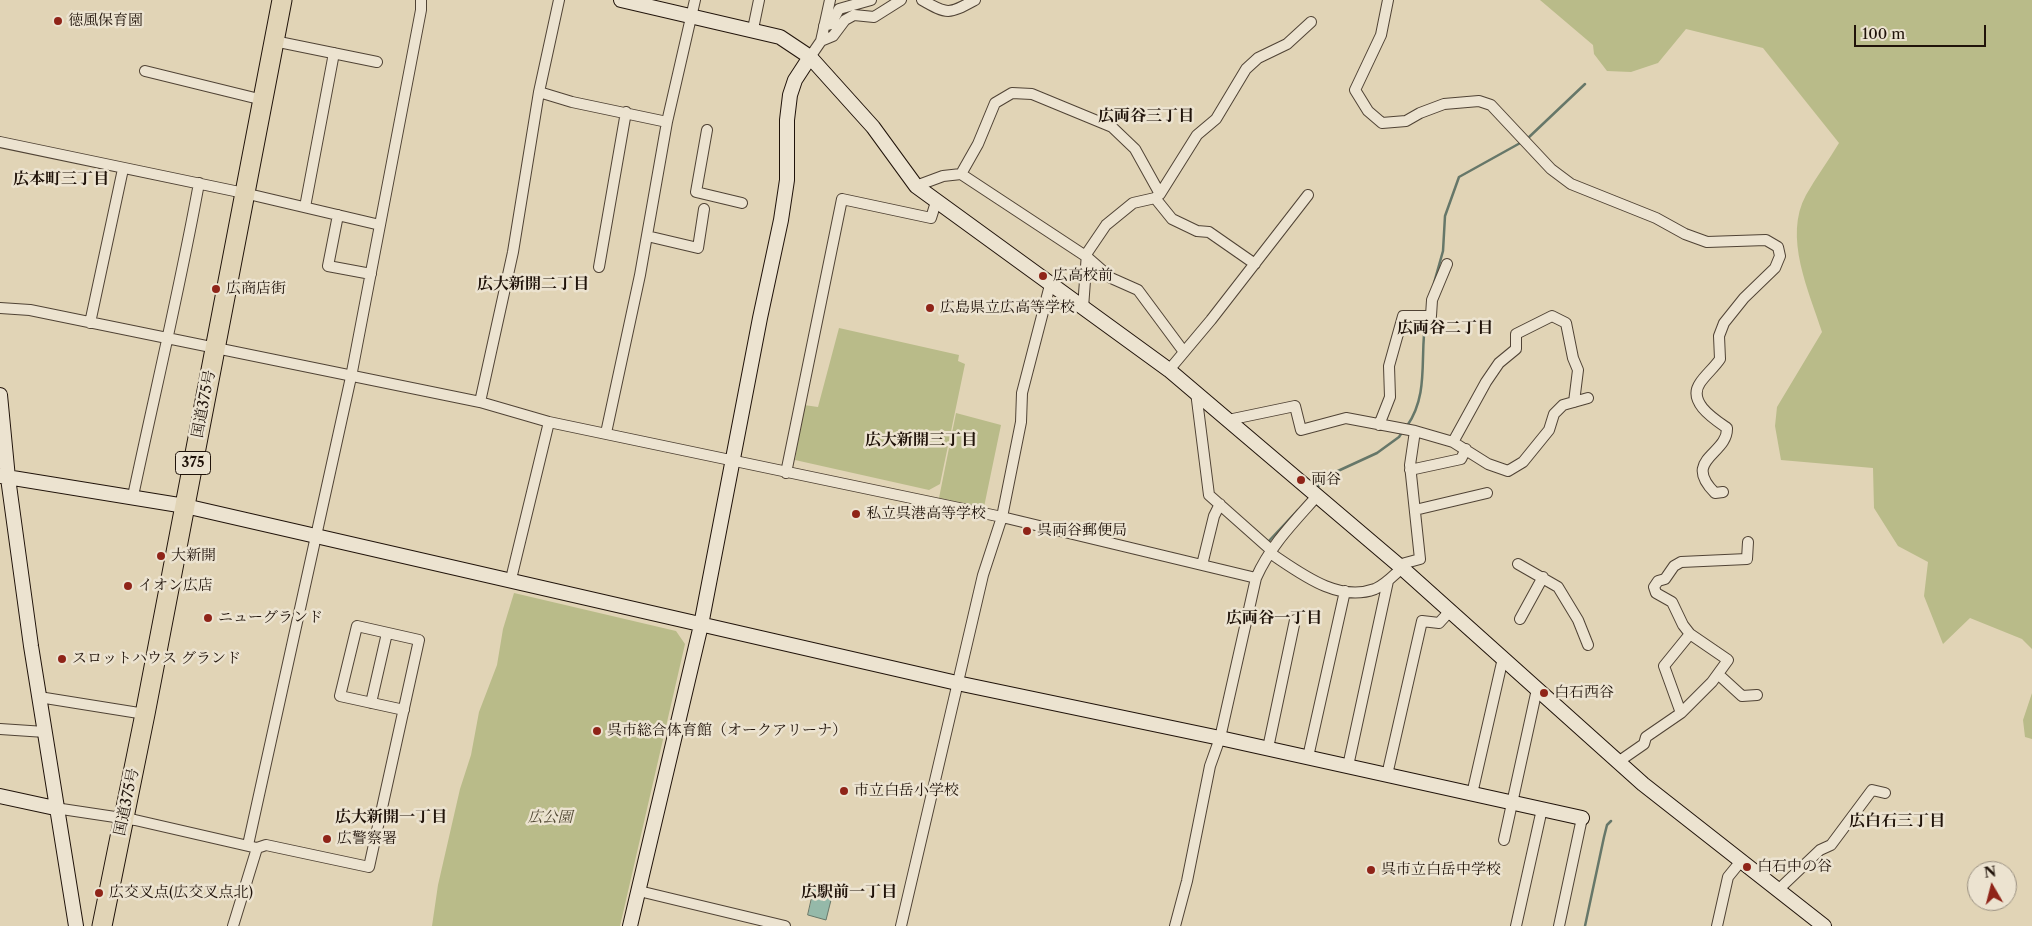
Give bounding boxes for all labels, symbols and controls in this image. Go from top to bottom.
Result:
place label: 徳風保育園 [68,12,143,30]
marker: 徳風保育園 [52,15,64,27]
scale bar [1857,15,1990,47]
text: 100 m [1862,24,1905,43]
district label: 広両谷三丁目 [1098,106,1194,126]
district label: 広本町三丁目 [13,169,109,189]
place label: 広高校前 [1053,267,1113,285]
marker: 広高校前 [1037,270,1049,282]
district label: 広大新開二丁目 [477,274,589,294]
place label: 広商店街 [226,280,286,298]
marker: 広商店街 [210,283,222,295]
place label: 広島県立広高等学校 [940,299,1075,317]
marker: 広島県立広高等学校 [924,302,936,314]
district label: 広両谷二丁目 [1397,318,1493,338]
street label: 国道375号 [189,369,219,439]
district label: 広大新開三丁目 [865,430,977,450]
road number: 375 [176,452,210,474]
place label: 両谷 [1311,471,1341,489]
marker: 両谷 [1295,474,1307,486]
place label: 私立呉港高等学校 [866,505,986,523]
marker: 私立呉港高等学校 [850,508,862,520]
place label: 呉両谷郵便局 [1037,522,1127,540]
marker: 呉両谷郵便局 [1021,525,1033,537]
place label: 大新開 [171,547,216,565]
marker: 大新開 [155,550,167,562]
place label: イオン広店 [138,577,213,595]
marker: イオン広店 [122,580,134,592]
district label: 広両谷一丁目 [1226,608,1322,628]
place label: ニューグランド [218,609,323,627]
marker: ニューグランド [202,612,214,624]
place label: スロットハウス グランド [72,650,241,668]
marker: スロットハウス グランド [56,653,68,665]
place label: 白石西谷 [1554,684,1614,702]
marker: 白石西谷 [1538,687,1550,699]
place label: 呉市総合体育館（オークアリーナ） [607,722,847,740]
marker: 呉市総合体育館（オークアリーナ） [591,725,603,737]
street label: 国道375号 [111,766,143,838]
place label: 市立白岳小学校 [854,782,959,800]
marker: 市立白岳小学校 [838,785,850,797]
district label: 広大新開一丁目 [335,807,447,827]
park label: 広公園 [528,809,572,827]
district label: 広白石三丁目 [1849,811,1945,831]
place label: 広警察署 [337,830,397,848]
marker: 広警察署 [321,833,333,845]
place label: 白石中の谷 [1757,858,1832,876]
place label: 呉市立白岳中学校 [1381,861,1501,879]
marker: 白石中の谷 [1741,861,1753,873]
north arrow [1967,861,2017,911]
text: N [1983,862,1997,882]
marker: 呉市立白岳中学校 [1365,864,1377,876]
district label: 広駅前一丁目 [801,882,897,902]
place label: 広交叉点(広交叉点北) [109,884,253,902]
marker: 広交叉点(広交叉点北) [93,887,105,899]

